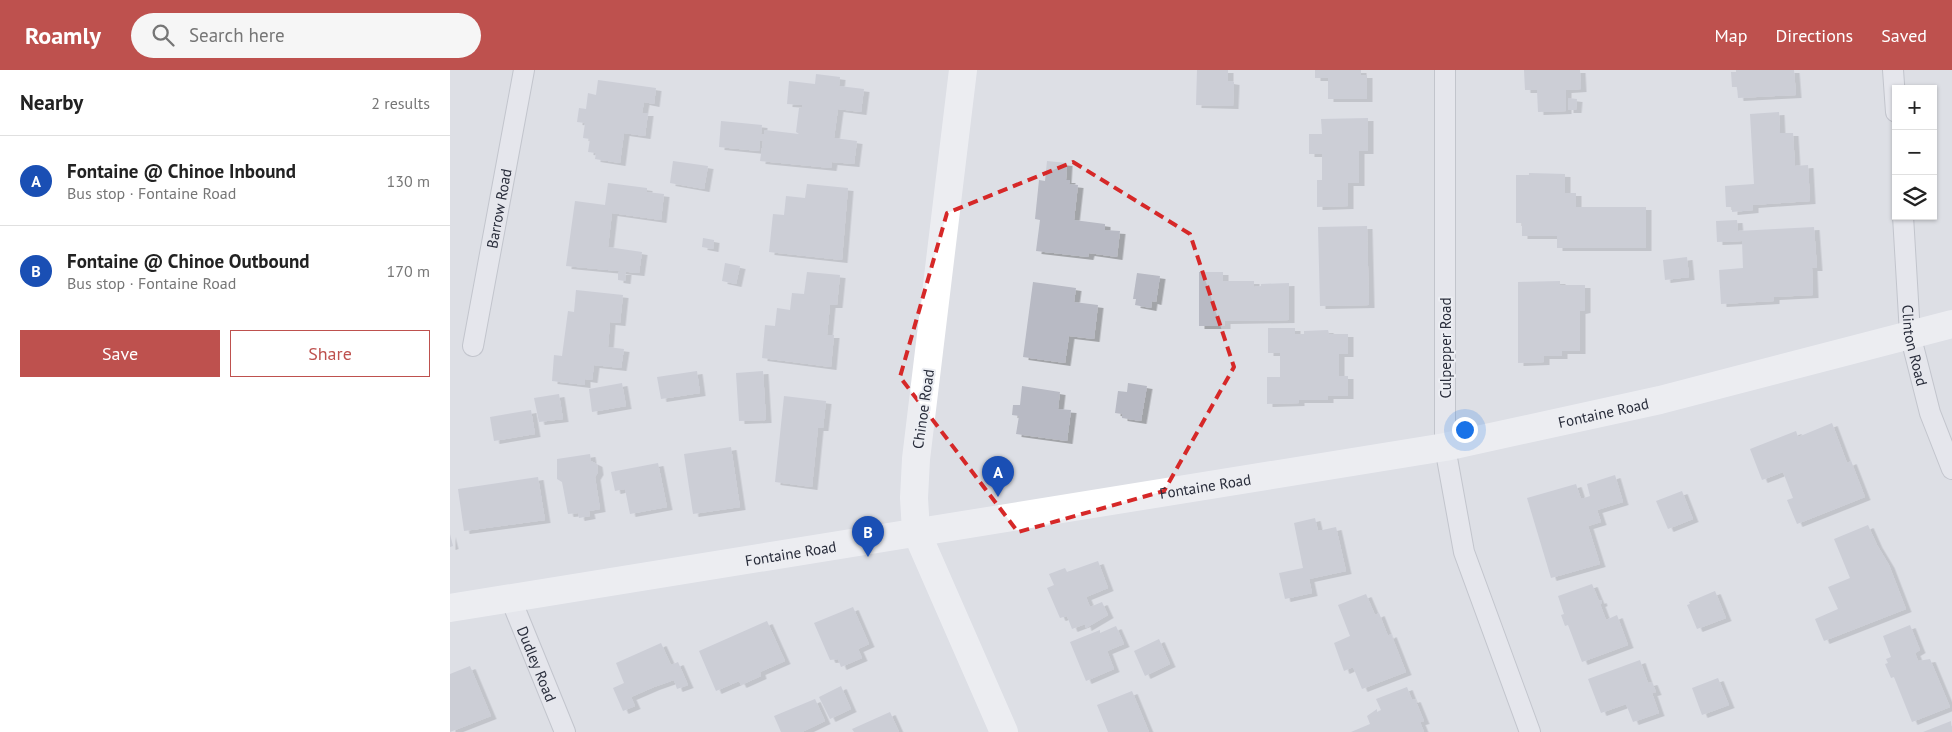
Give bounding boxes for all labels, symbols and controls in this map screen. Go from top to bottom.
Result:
search box [131,13,481,58]
text: Roamly [25,20,101,51]
icon: search [149,21,177,49]
text: Search here [189,23,285,47]
text: Map [1715,24,1747,47]
text: Directions [1775,24,1853,47]
text: Saved [1881,24,1927,47]
map controls [1892,85,1937,220]
button: + [1892,85,1937,130]
text: Nearby [20,89,83,116]
text: 2 results [371,93,430,113]
button: − [1892,130,1937,175]
text: Fontaine @ Chinoe Inbound [67,159,296,183]
street label: Barrow Road [482,167,515,250]
text: A [31,171,41,191]
text: 130 m [387,171,430,191]
button: layers [1892,175,1937,220]
text: Bus stop · Fontaine Road [67,183,236,203]
text: Fontaine @ Chinoe Outbound [67,249,310,273]
text: B [31,261,41,281]
text: 170 m [387,261,430,281]
text: Bus stop · Fontaine Road [67,273,236,293]
street label: Culpepper Road [1436,297,1455,399]
street label: Clinton Road [1899,304,1932,388]
button: Save [20,330,220,377]
button: Share [230,330,430,377]
street label: Chinoe Road [908,368,938,450]
street label: Fontaine Road [1556,393,1650,432]
your location [1452,417,1478,443]
pin: A [982,456,1014,497]
street label: Fontaine Road [1158,469,1252,503]
pin: B [852,516,884,557]
street label: Fontaine Road [744,536,838,570]
street label: Dudley Road [513,623,561,704]

